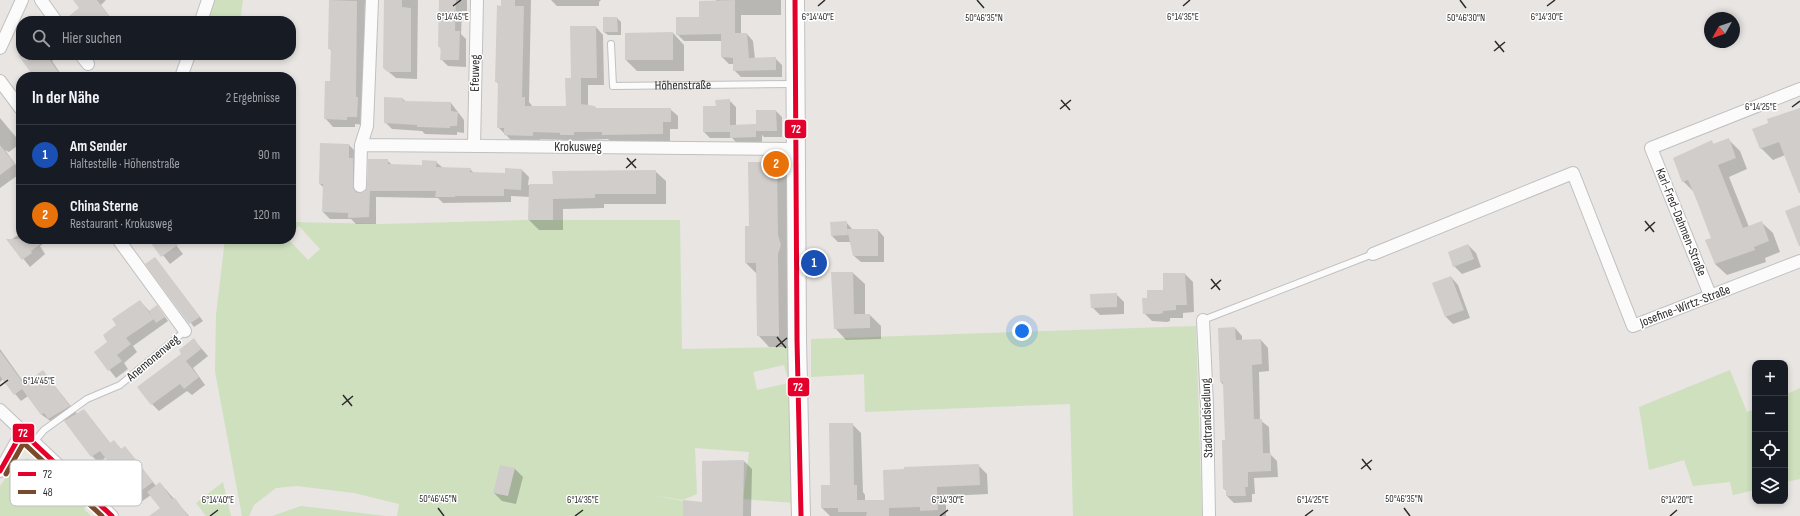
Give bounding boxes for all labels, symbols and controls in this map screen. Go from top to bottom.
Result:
text: 6°14'45"E [437,11,469,23]
text: 6°14'40"E [802,11,834,23]
text: 6°14'35"E [1167,11,1199,23]
text: 6°14'30"E [1531,11,1563,23]
text: 50°46'35"N [965,12,1003,24]
text: 50°46'30"N [1447,12,1485,24]
north arrow [1704,12,1740,48]
search box [16,16,296,60]
icon: search [30,27,52,49]
text: Hier suchen [62,29,122,48]
street label: Efeuweg [467,54,483,92]
street label: Höhenstraße [655,77,711,94]
text: In der Nähe [32,88,99,108]
text: 2 Ergebnisse [226,90,280,106]
text: 6°14'25"E [1745,101,1777,113]
line badge: 72 [784,119,807,139]
text: 72 [791,123,801,136]
text: Am Sender [70,137,127,156]
street label: Krokusweg [554,139,602,155]
text: 1 [42,147,48,163]
text: 90 m [258,147,280,163]
pin: 2 [763,149,789,179]
text: Haltestelle · Höhenstraße [70,156,180,172]
street label: Karl-Fred-Dahmen-Straße [1652,166,1710,278]
text: China Sterne [70,197,138,216]
text: 2 [42,207,48,223]
text: 120 m [254,207,280,223]
text: Restaurant · Krokusweg [70,216,172,232]
pin: 1 [801,248,827,278]
street label: Josefine-Wirtz-Straße [1637,281,1733,331]
your location [1012,321,1032,341]
street label: Anemonenweg [122,331,183,385]
map controls [1752,360,1788,504]
button: + [1752,360,1788,396]
text: 6°14'45"E [23,375,55,387]
line badge: 72 [787,377,810,397]
street label: Stadtrandsiedlung [1198,378,1216,458]
text: 72 [793,381,803,394]
button: − [1752,396,1788,432]
line badge: 72 [12,423,35,443]
text: 72 [18,427,28,440]
button: locate [1752,432,1788,468]
legend [10,460,142,506]
text: 72 [43,468,52,481]
button: layers [1752,468,1788,504]
text: 48 [43,486,53,499]
text: 50°46'45"N [419,493,457,505]
text: 50°46'35"N [1385,493,1423,505]
text: 6°14'40"E [202,494,234,506]
text: 6°14'35"E [567,494,599,506]
text: 6°14'30"E [932,494,964,506]
text: 6°14'25"E [1297,494,1329,506]
text: 6°14'20"E [1661,494,1693,506]

